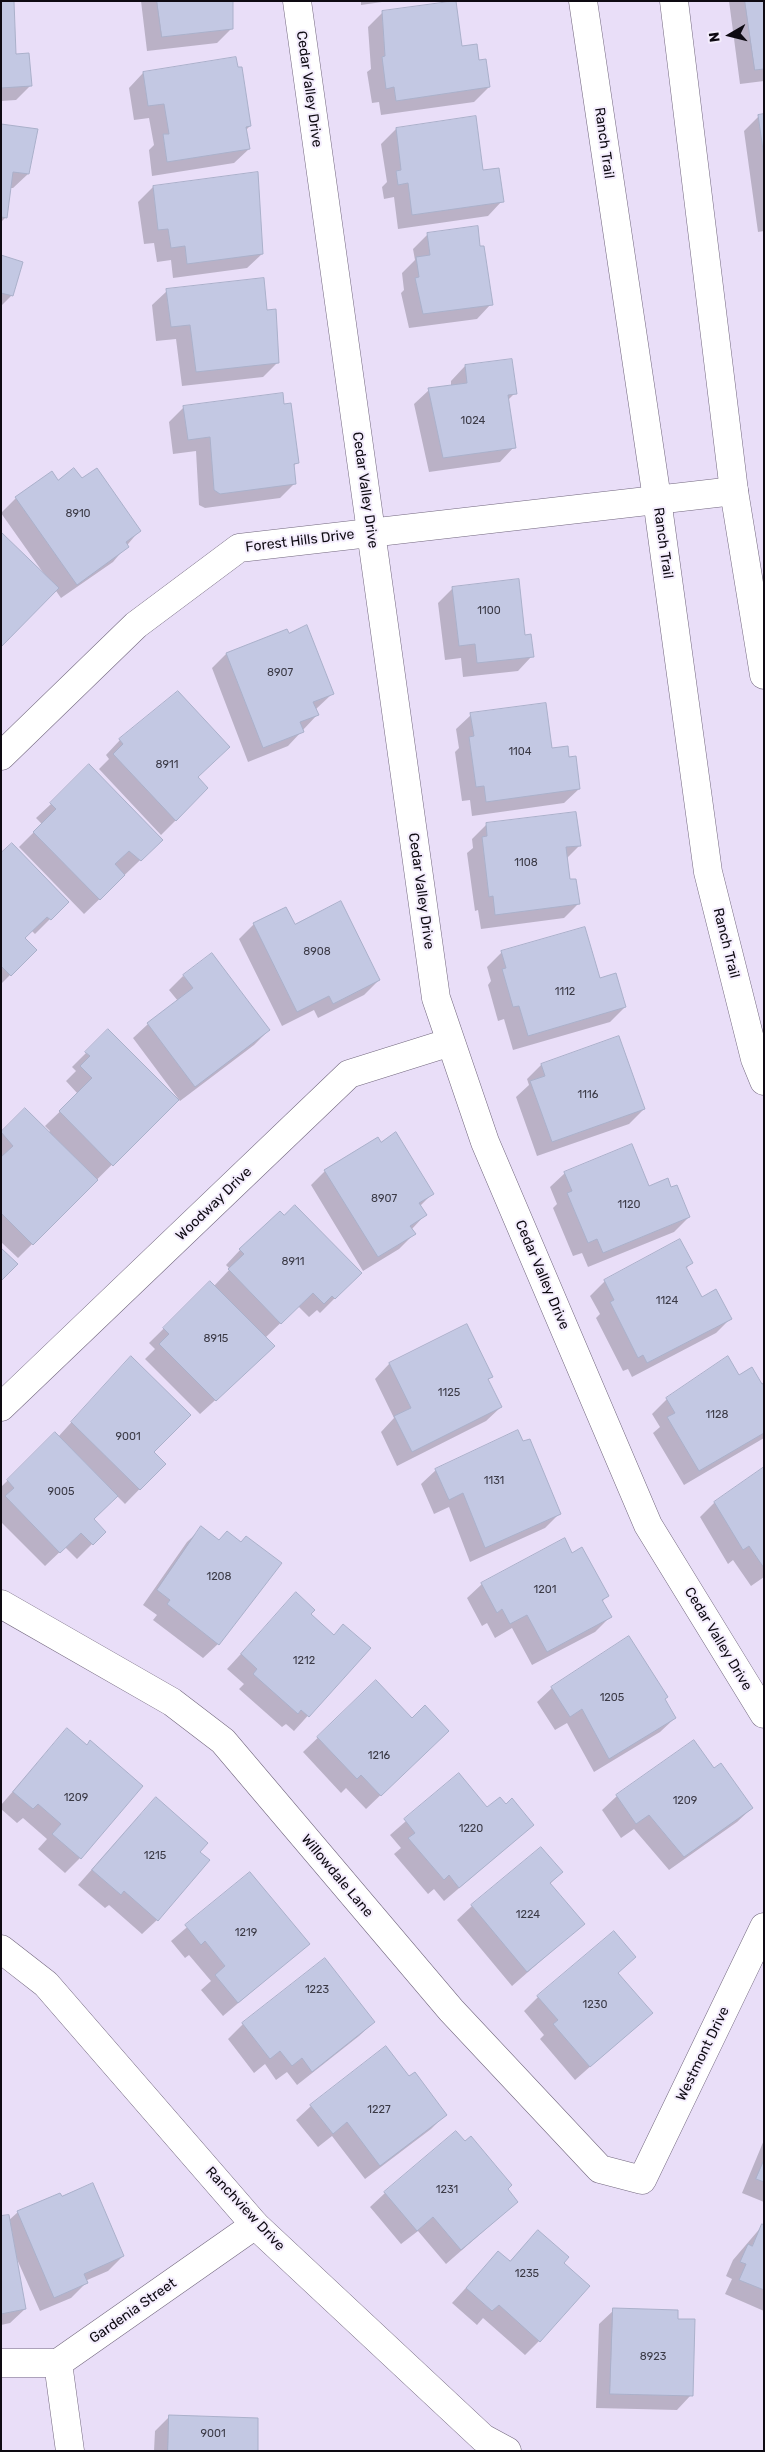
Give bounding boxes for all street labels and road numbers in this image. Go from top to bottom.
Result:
street label: Cedar Valley Drive [293,30,325,148]
street label: Ranch Trail [591,106,617,180]
street label: Cedar Valley Drive [349,431,381,549]
street label: Ranch Trail [650,506,676,580]
street label: Forest Hills Drive [245,526,355,556]
street label: Cedar Valley Drive [405,832,437,950]
street label: Ranch Trail [709,906,743,980]
street label: Woodway Drive [173,1164,255,1244]
street label: Cedar Valley Drive [511,1218,573,1332]
street label: Cedar Valley Drive [681,1584,755,1694]
street label: Willowdale Lane [297,1831,377,1921]
street label: Westmont Drive [673,2004,733,2104]
street label: Ranchview Drive [202,2164,288,2254]
street label: Gardenia Street [86,2275,180,2347]

